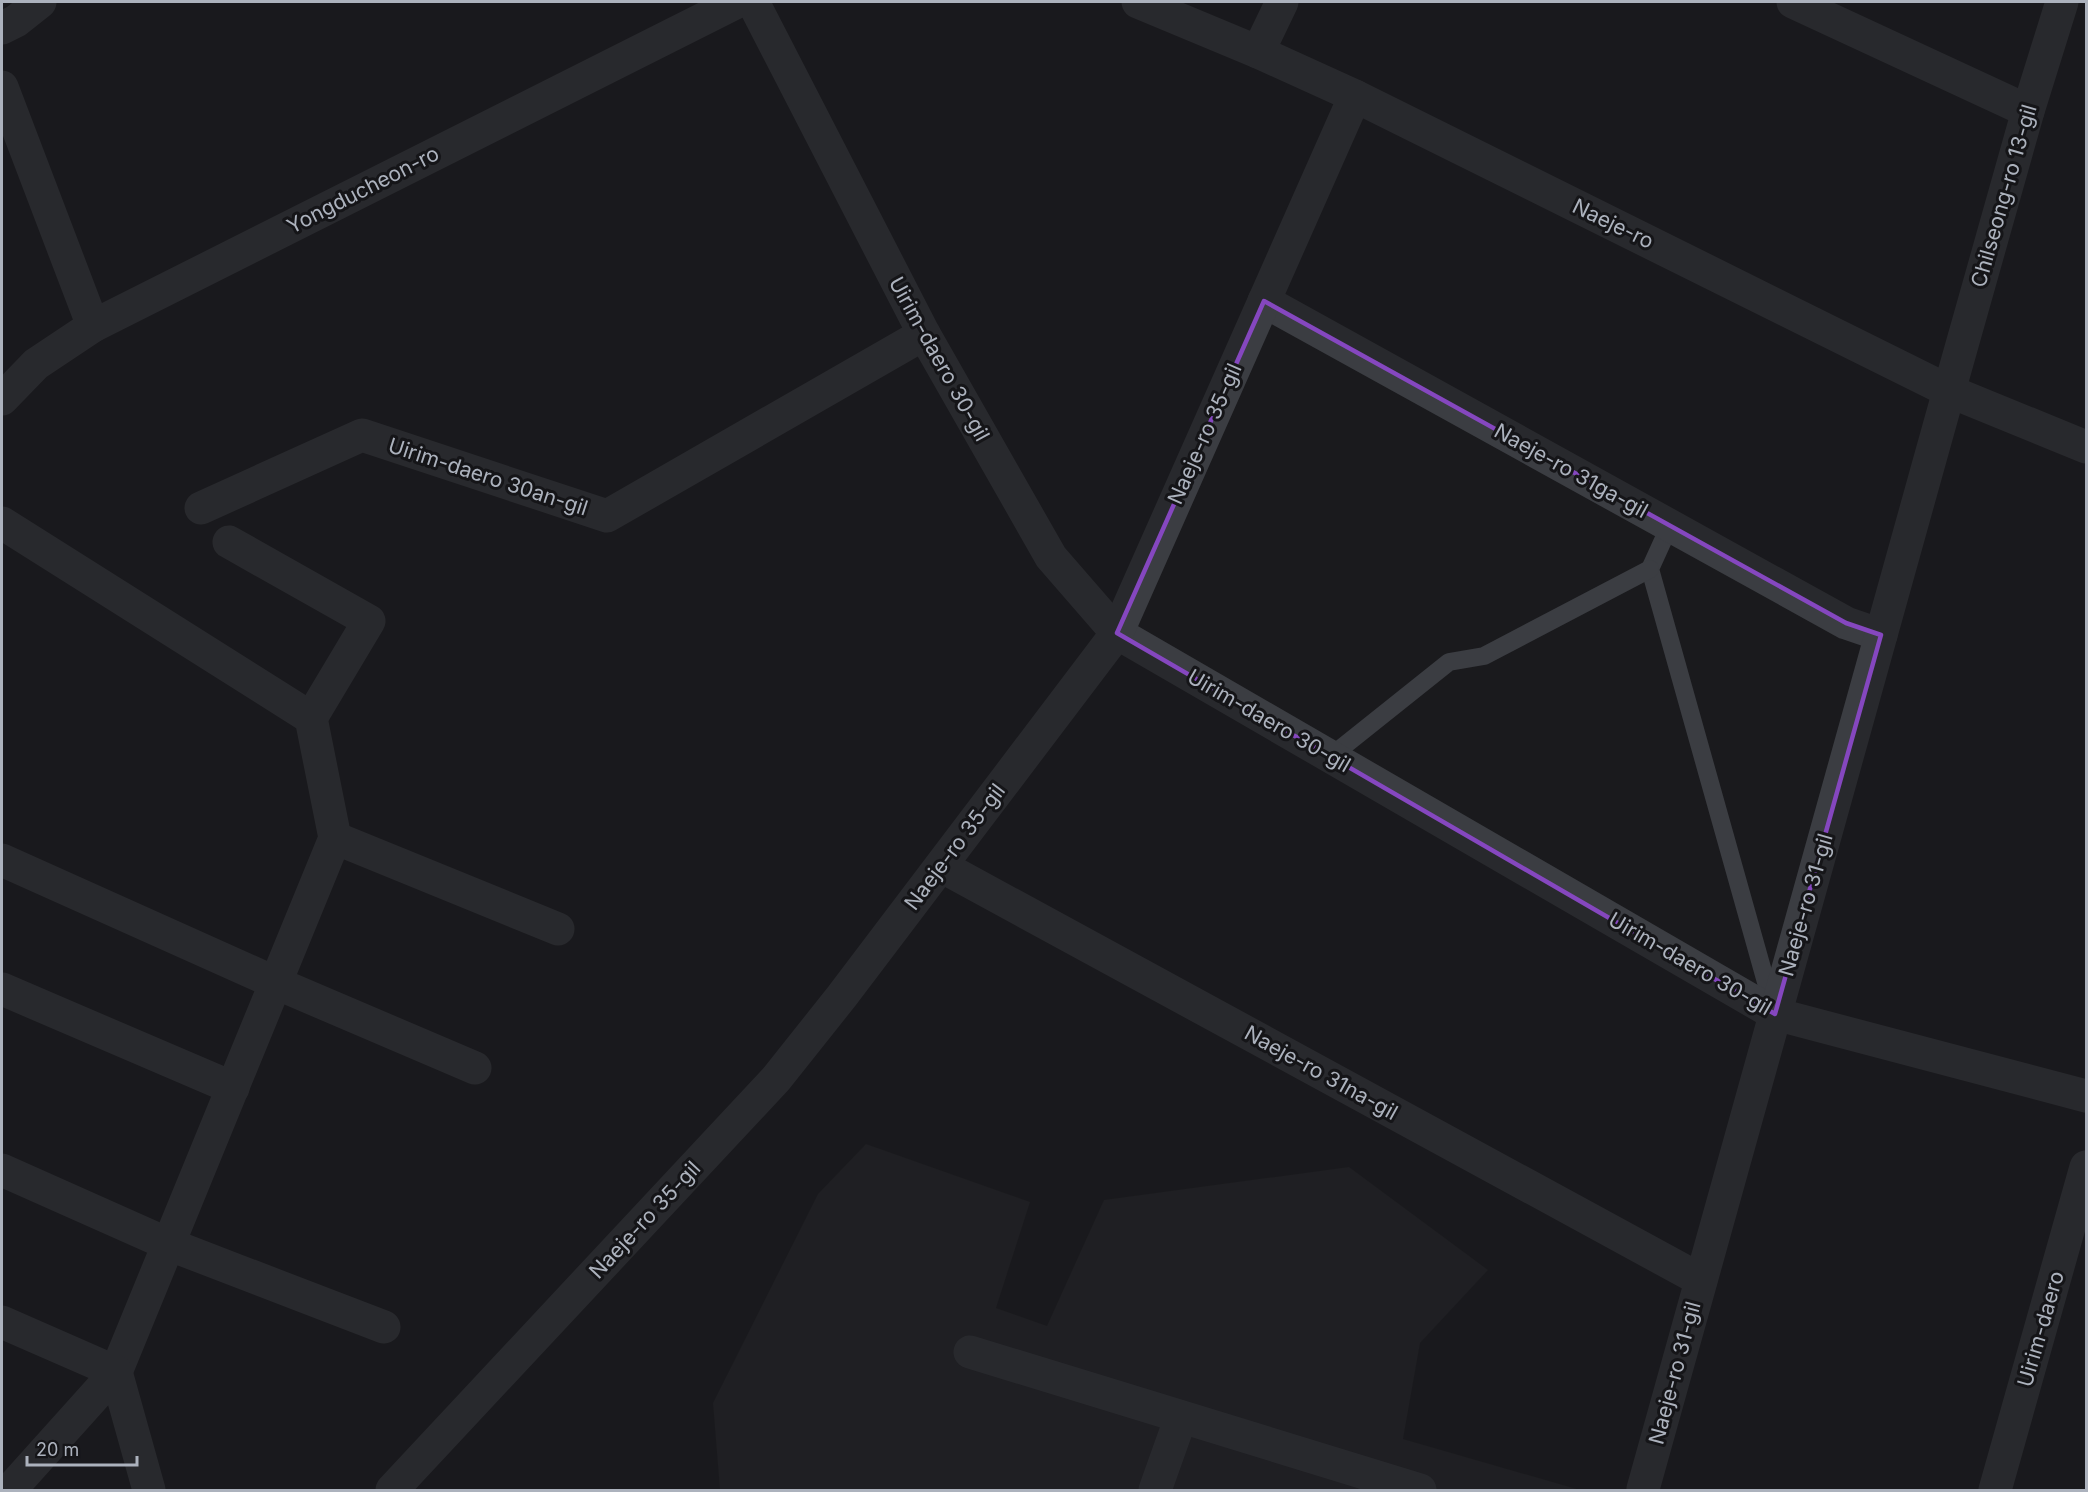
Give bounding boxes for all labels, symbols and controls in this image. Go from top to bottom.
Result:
street label: Chilseong-ro 13-gil [1965,102,2042,290]
street label: Yongducheon-ro [283,140,443,239]
street label: Naeje-ro [1569,193,1658,254]
street label: Uirim-daero 30-gil [884,272,995,445]
street label: Naeje-ro 35-gil [1162,360,1247,508]
street label: Naeje-ro 31ga-gil [1490,418,1652,523]
street label: Uirim-daero 30an-gil [385,432,591,521]
street label: Uirim-daero 30-gil [1183,664,1355,777]
street label: Naeje-ro 35-gil [899,779,1010,915]
street label: Naeje-ro 31-gil [1773,831,1838,979]
street label: Uirim-daero 30-gil [1604,907,1776,1020]
street label: Naeje-ro 31na-gil [1240,1020,1402,1125]
street label: Naeje-ro 35-gil [584,1156,705,1284]
street label: Uirim-daero [2012,1268,2069,1390]
street label: Naeje-ro 31-gil [1643,1299,1706,1447]
scale bar [27,1429,136,1467]
text: 20 m [36,1439,79,1460]

